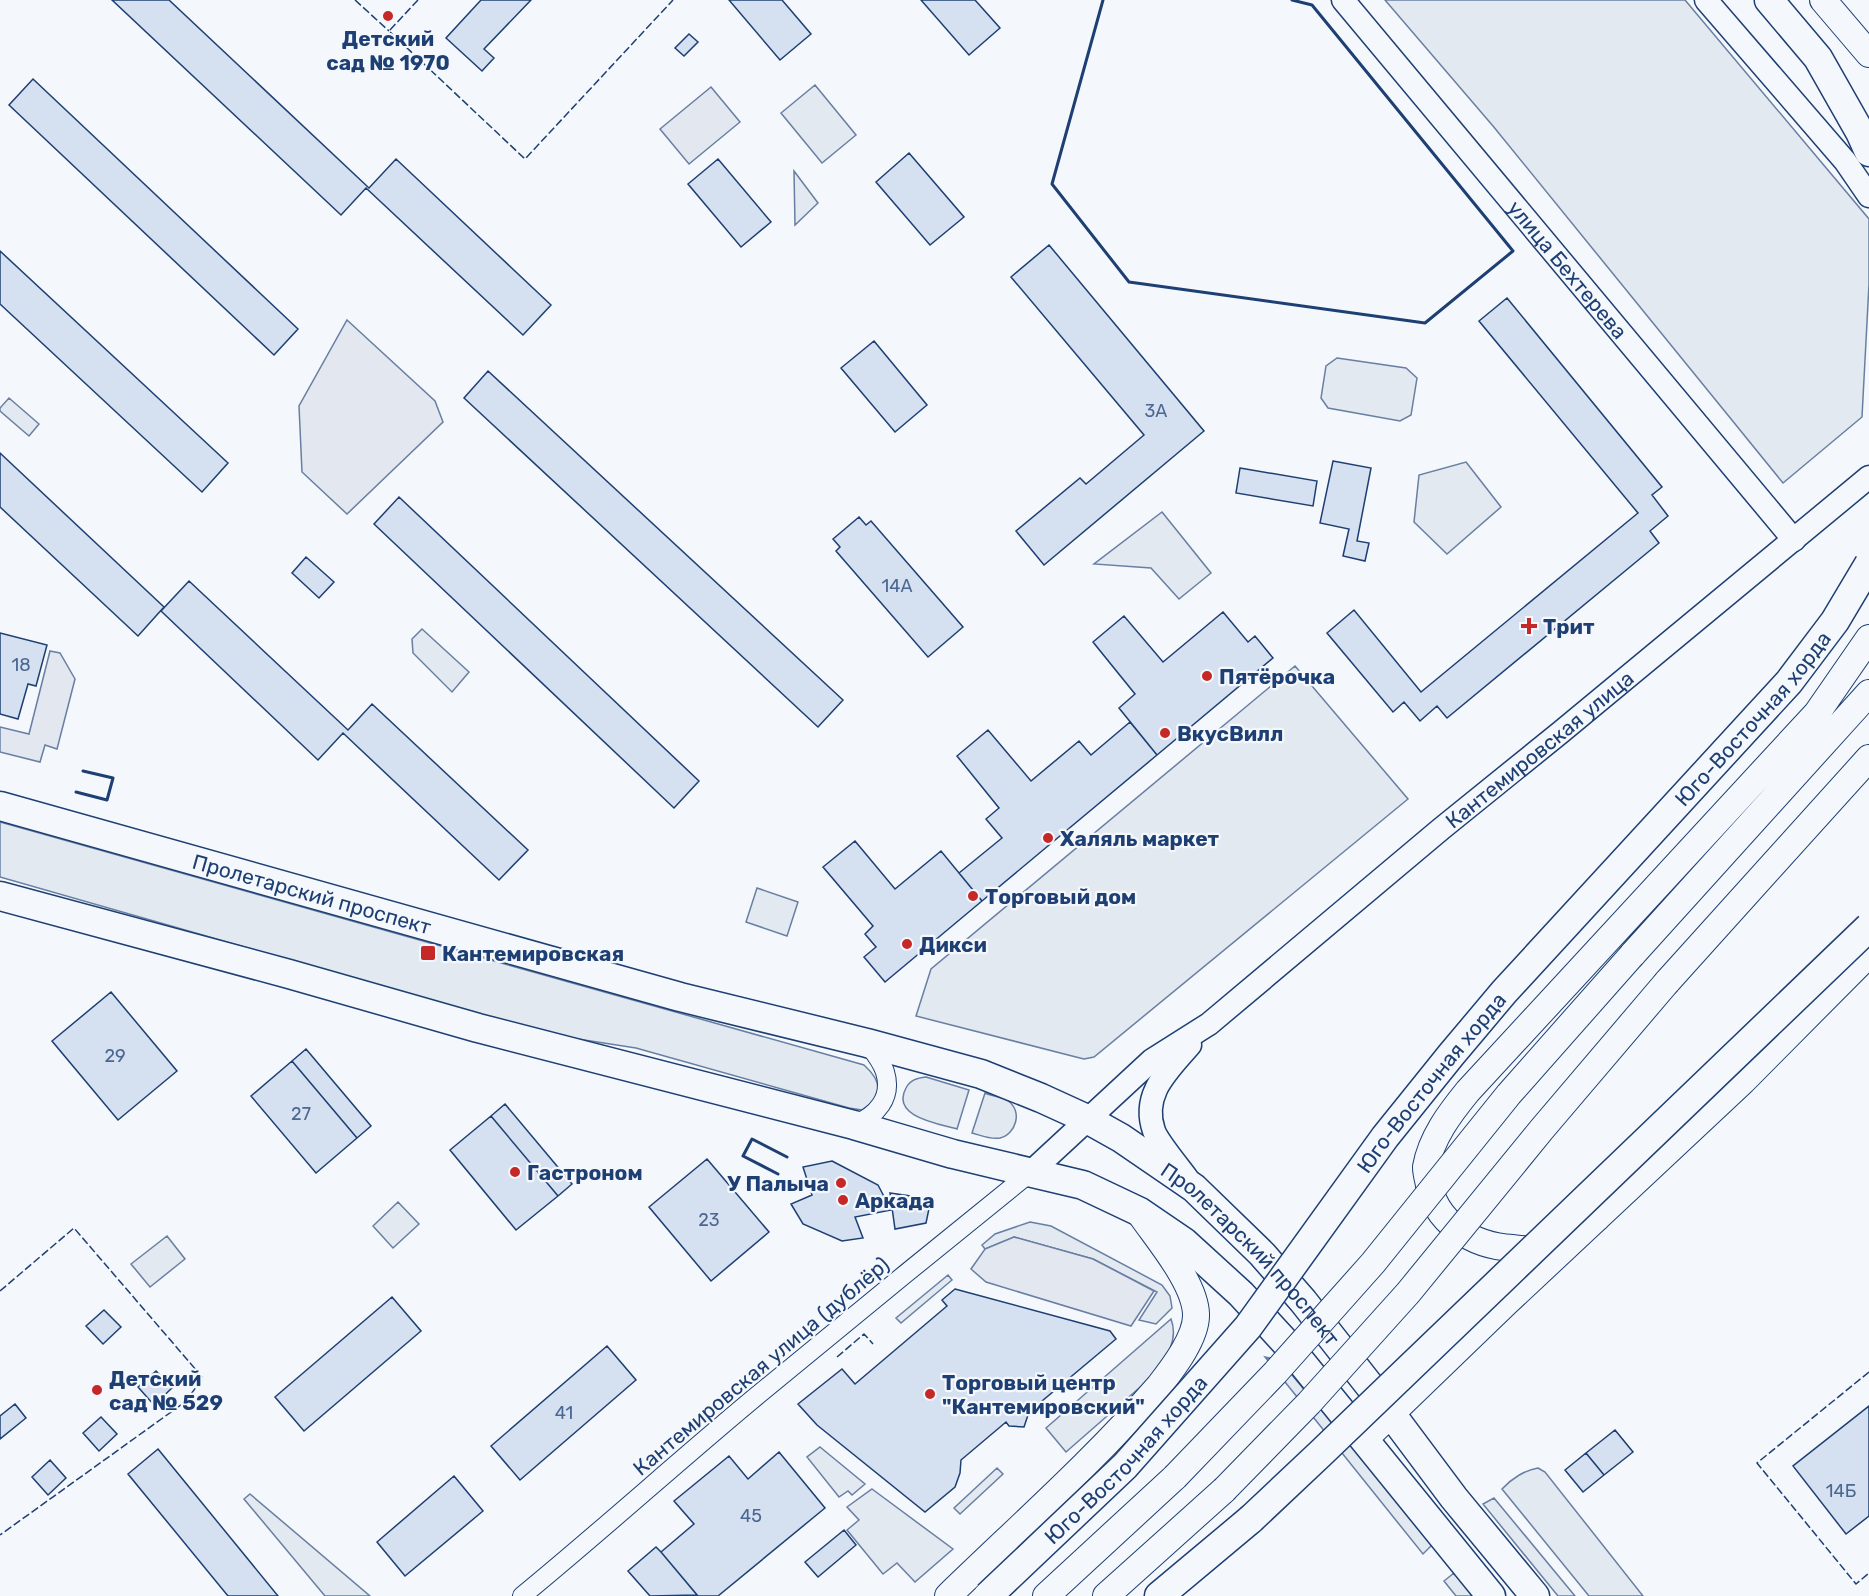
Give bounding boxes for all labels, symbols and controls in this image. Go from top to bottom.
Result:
marker: Детский сад № 1970 [381,9,395,23]
place label: Детский сад № 1970 [326,26,450,75]
street label: улица Бехтерева [1503,195,1633,344]
house number: 3А [1145,400,1167,422]
house number: 14А [882,575,912,597]
place label: Трит [1543,614,1595,639]
marker: Трит [1520,617,1538,635]
street label: Юго-Восточная хорда [1669,626,1835,811]
house number: 18 [11,654,31,676]
place label: Пятёрочка [1219,664,1335,689]
street label: Кантемировская улица [1440,665,1638,833]
marker: Пятёрочка [1200,669,1214,683]
place label: ВкусВилл [1177,721,1283,746]
marker: ВкусВилл [1158,726,1172,740]
place label: Халяль маркет [1060,826,1220,851]
marker: Халяль маркет [1041,831,1055,845]
street label: Пролетарский проспект [190,848,434,939]
place label: Торговый дом [985,884,1136,909]
marker: Торговый дом [966,889,980,903]
place label: Дикси [919,932,987,957]
marker: Дикси [900,937,914,951]
place label: Кантемировская [442,941,624,966]
marker: Кантемировская [419,944,437,962]
street label: Юго-Восточная хорда [1351,987,1511,1177]
house number: 29 [104,1045,126,1067]
house number: 27 [291,1103,311,1125]
street label: Пролетарский проспект [1156,1157,1345,1350]
place label: Гастроном [527,1160,643,1185]
marker: Гастроном [508,1165,522,1179]
place label: У Палыча [727,1171,829,1196]
marker: У Палыча [834,1176,848,1190]
place label: Аркада [855,1188,935,1213]
marker: Аркада [836,1193,850,1207]
house number: 23 [698,1209,720,1231]
street label: Кантемировская улица (дублёр) [628,1252,894,1480]
place label: Детский сад № 529 [109,1366,223,1415]
place label: Торговый центр "Кантемировский" [942,1370,1145,1419]
street label: Юго-Восточная хорда [1039,1370,1212,1549]
marker: Детский сад № 529 [90,1383,104,1397]
marker: Торговый центр "Кантемировский" [923,1387,937,1401]
house number: 41 [555,1402,573,1424]
house number: 14Б [1826,1480,1856,1502]
house number: 45 [740,1505,762,1527]

